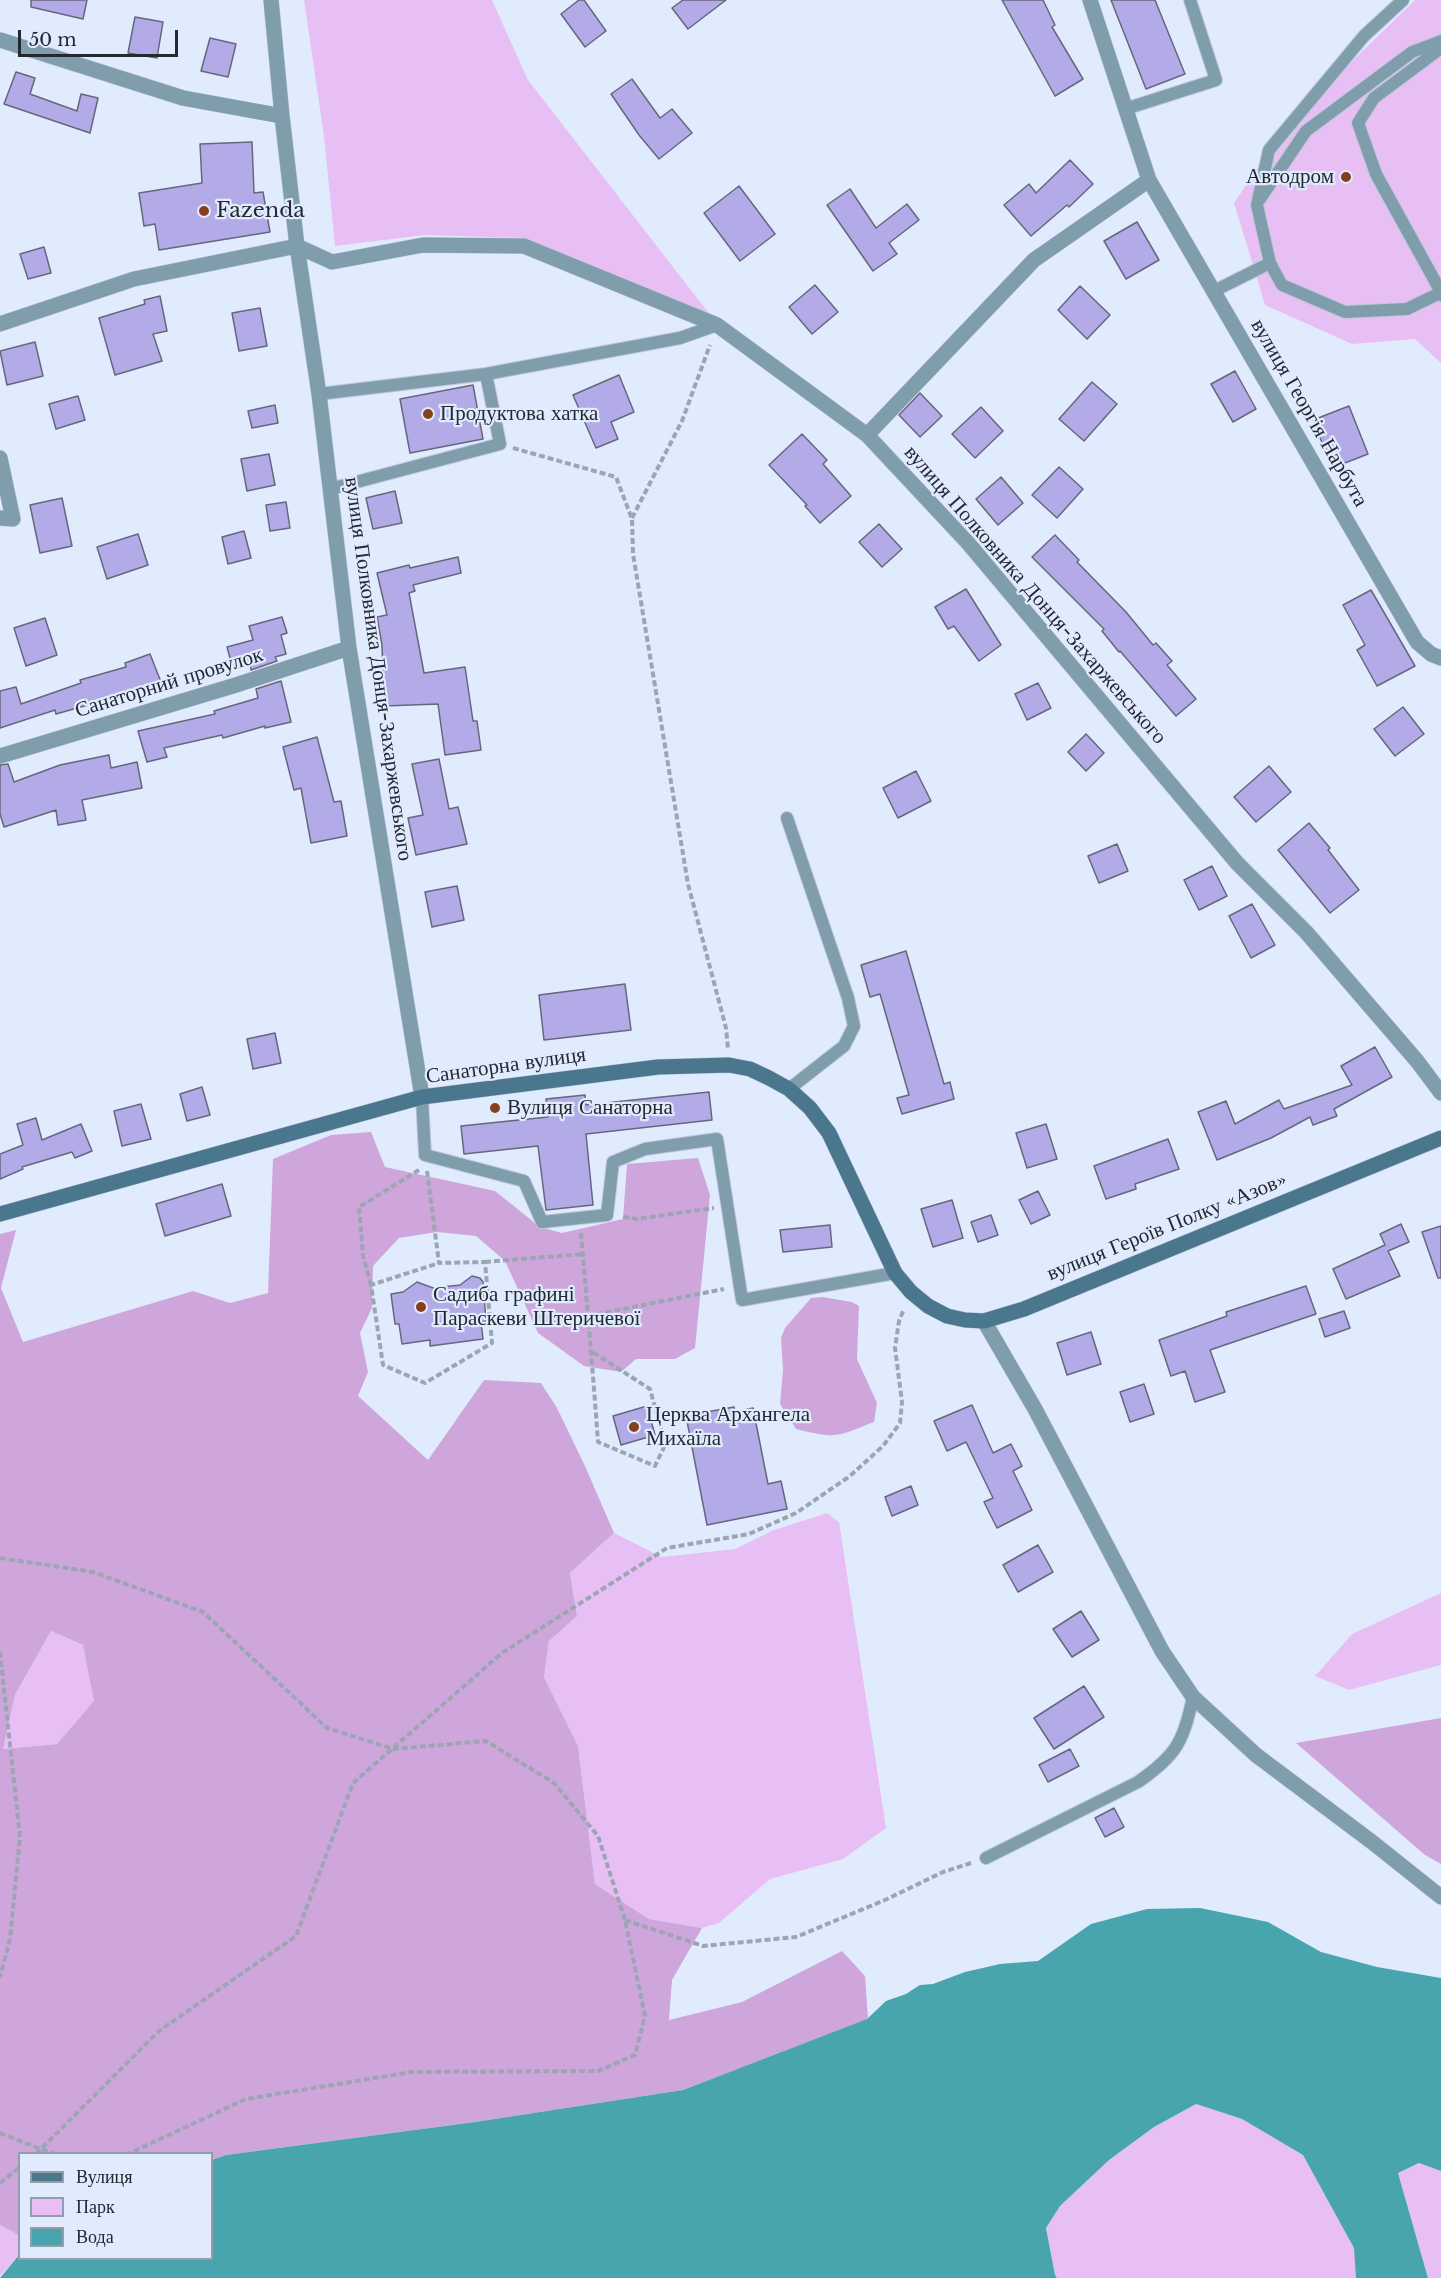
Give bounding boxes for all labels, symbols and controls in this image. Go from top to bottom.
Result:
scale bar [21,18,182,56]
text: 50 m [29,29,77,51]
place label: Автодром [1246,164,1334,190]
marker: Автодром [1339,170,1353,184]
place label: Fazenda [216,198,305,224]
marker: Fazenda [197,204,211,218]
street label: вулиця Георгія Нарбута [1245,315,1373,511]
place label: Продуктова хатка [440,401,598,427]
marker: Продуктова хатка [421,407,435,421]
street label: вулиця Полковника Донця-Захаржевського [898,440,1172,750]
street label: вулиця Полковника Донця-Захаржевського [339,475,417,863]
street label: Санаторний провулок [72,642,266,724]
street label: Санаторна вулиця [424,1042,588,1090]
place label: Вулиця Санаторна [507,1095,673,1121]
marker: Вулиця Санаторна [488,1101,502,1115]
street label: вулиця Героїв Полку «Азов» [1043,1167,1291,1287]
place label: Садиба графині Параскеви Штеричевої [433,1282,640,1332]
marker: Садиба графині Параскеви Штеричевої [414,1300,428,1314]
place label: Церква Архангела Михаїла [646,1402,810,1452]
marker: Церква Архангела Михаїла [627,1420,641,1434]
legend [18,2152,213,2260]
text: Вулиця [76,2166,133,2188]
text: Парк [76,2196,115,2218]
text: Вода [76,2226,114,2248]

